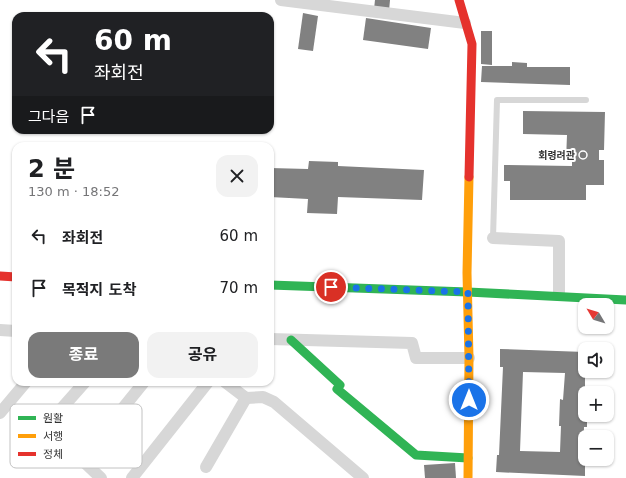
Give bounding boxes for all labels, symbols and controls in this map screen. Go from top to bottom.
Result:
text: 60 m [94,24,172,57]
icon: left [28,28,80,80]
text: 좌회전 [94,62,144,83]
icon: arrive [77,104,99,126]
text: 그다음 [28,108,69,126]
place label: 회령려관 [538,150,575,161]
marker: 회령려관 [578,150,588,160]
text: 2 분 [28,155,75,183]
button: close [216,155,258,197]
text: 130 m · 18:52 [28,184,119,199]
icon: left [28,225,50,247]
text: 60 m [220,227,258,245]
text: 좌회전 [62,229,103,247]
pin [314,270,348,304]
icon: arrive [320,276,342,298]
icon: arrive [28,277,50,299]
text: 70 m [220,279,258,297]
text: 목적지 도착 [62,281,136,299]
north arrow [578,298,614,334]
map controls [578,298,614,466]
button: 종료 [28,332,139,378]
button: 공유 [147,332,258,378]
button: sound [578,342,614,378]
position arrow [448,379,490,421]
button: + [578,386,614,422]
legend [10,404,142,468]
text: 원활 [43,412,63,425]
text: 서행 [43,430,63,443]
button: − [578,430,614,466]
text: 정체 [43,448,63,461]

